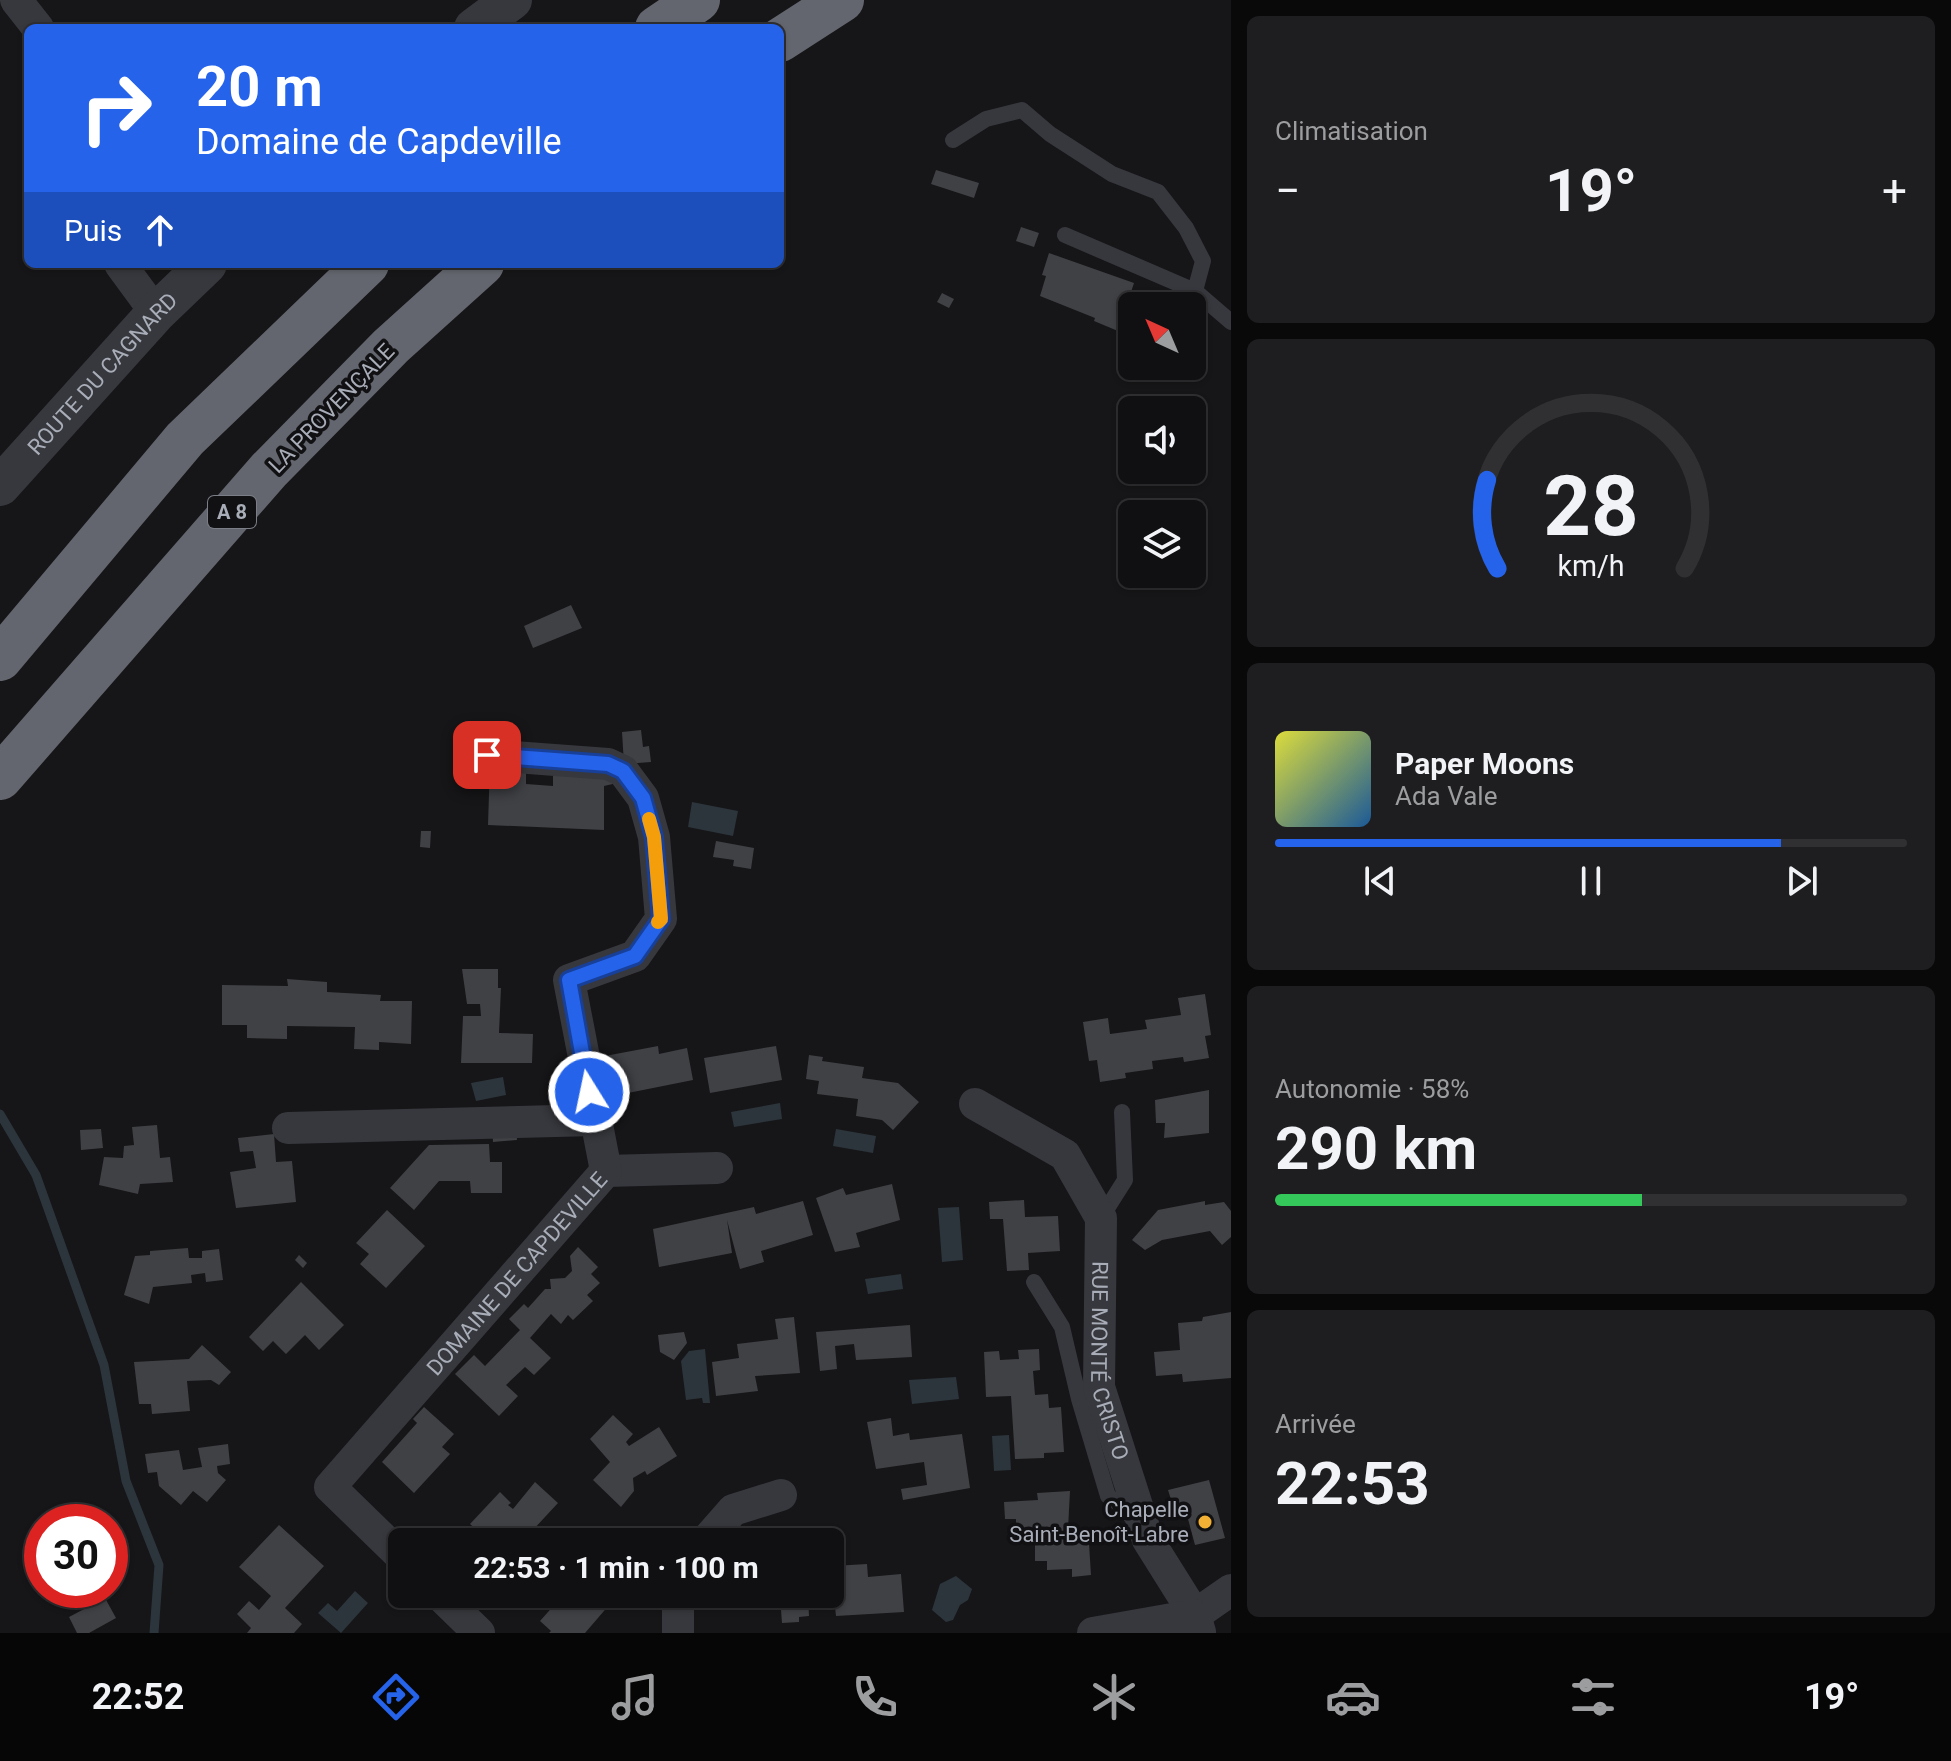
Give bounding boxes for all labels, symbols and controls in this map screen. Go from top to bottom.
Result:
text: 20 m [196,54,323,120]
icon: right [64,56,168,160]
text: Climatisation [1275,116,1428,146]
text: Domaine de Capdeville [196,121,561,163]
text: 19° [1545,155,1637,226]
text: − [1275,165,1300,217]
text: + [1882,165,1907,217]
icon: ahead [138,208,182,252]
text: Puis [64,213,122,248]
street label: ROUTE DU CAGNARD [23,288,182,460]
north arrow [1118,292,1206,380]
map controls [1118,292,1206,588]
street label: LA PROVENÇALE [264,339,399,478]
button: sound [1118,396,1206,484]
text: 28 [1543,458,1639,555]
road number: A 8 [208,496,256,528]
button: layers [1118,500,1206,588]
text: km/h [1557,549,1625,583]
pin [453,721,521,789]
icon: arrive [465,733,509,777]
text: Paper Moons [1395,746,1574,781]
text: Ada Vale [1395,781,1497,811]
icon: previous [1358,859,1402,903]
icon: pause [1569,859,1613,903]
icon: next [1780,859,1824,903]
position arrow [547,1050,631,1134]
text: Autonomie · 58% [1275,1074,1469,1104]
text: 290 km [1275,1113,1477,1184]
street label: DOMAINE DE CAPDEVILLE [422,1167,612,1380]
street label: RUE MONTÉ CRISTO [1086,1261,1134,1463]
text: Arrivée [1275,1409,1356,1439]
text: 22:53 [1275,1448,1430,1519]
place label: Chapelle Saint-Benoît-Labre [1009,1497,1189,1547]
speed limit sign: 30 [24,1504,128,1608]
marker: Chapelle Saint-Benoît-Labre [1196,1513,1214,1531]
text: 22:53 · 1 min · 100 m [473,1550,759,1585]
icon: directions [368,1669,424,1725]
icon: music [607,1669,663,1725]
icon: phone [847,1669,903,1725]
icon: climate [1086,1669,1142,1725]
icon: car [1325,1669,1381,1725]
icon: filters [1565,1669,1621,1725]
text: 22:52 [92,1676,184,1718]
text: 19° [1804,1676,1859,1718]

